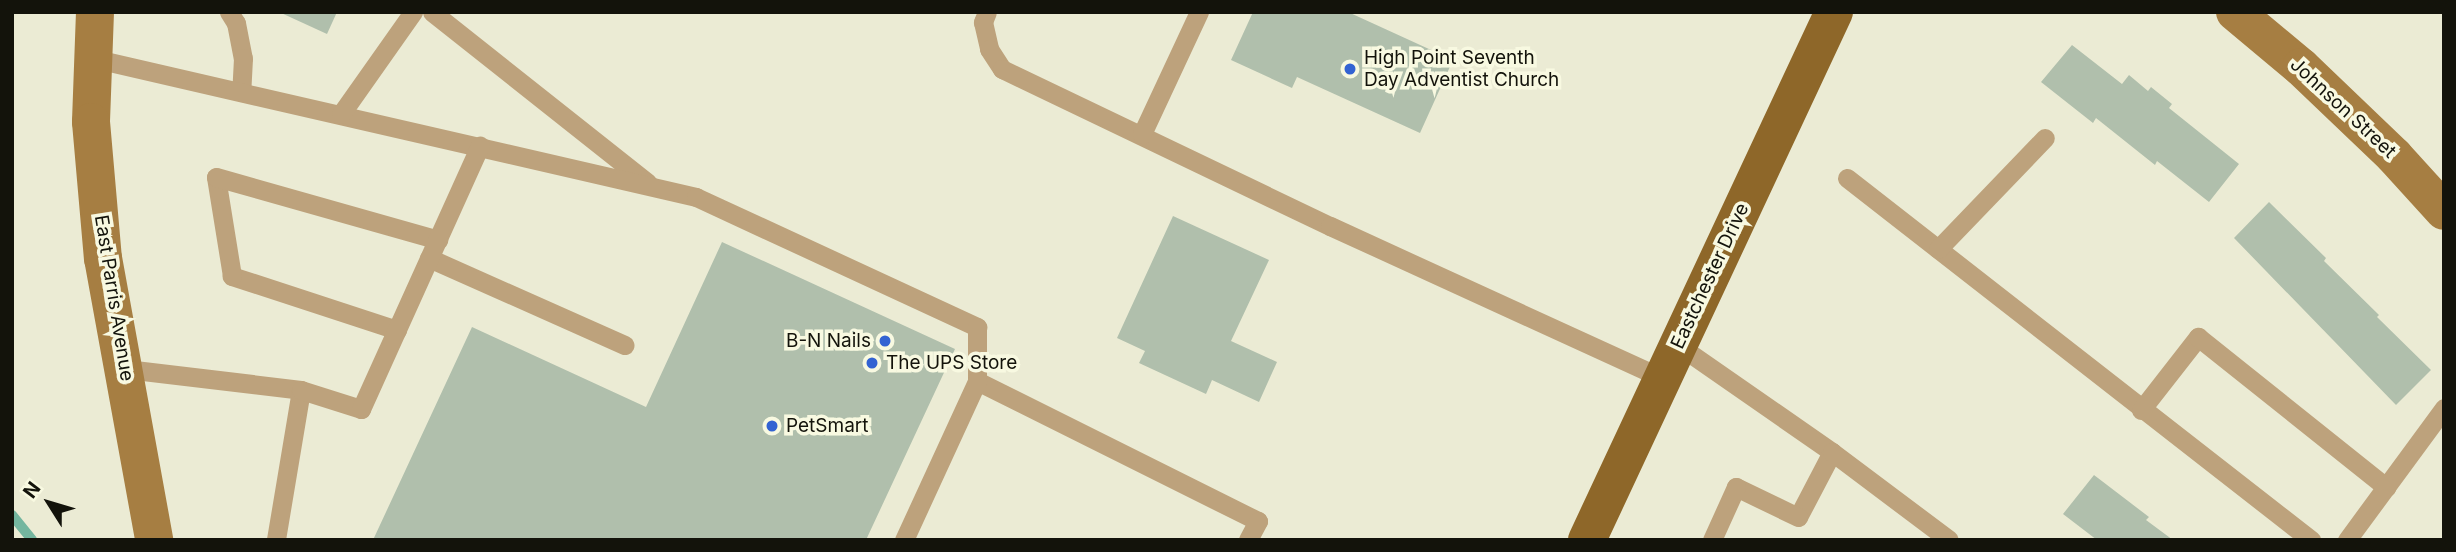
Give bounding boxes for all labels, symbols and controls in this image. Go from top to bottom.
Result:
place label: High Point Seventh Day Adventist Church [1364,47,1559,91]
street label: Johnson Street [2285,53,2401,163]
marker: High Point Seventh Day Adventist Church [1342,61,1358,77]
street label: Eastchester Drive [1666,200,1754,352]
street label: East Parris Avenue [90,213,138,383]
place label: B-N Nails [786,330,871,352]
marker: B-N Nails [877,333,893,349]
place label: The UPS Store [886,352,1017,374]
marker: The UPS Store [864,355,880,371]
place label: PetSmart [786,415,868,437]
marker: PetSmart [764,418,780,434]
north arrow [14,468,84,538]
text: N [18,477,45,503]

